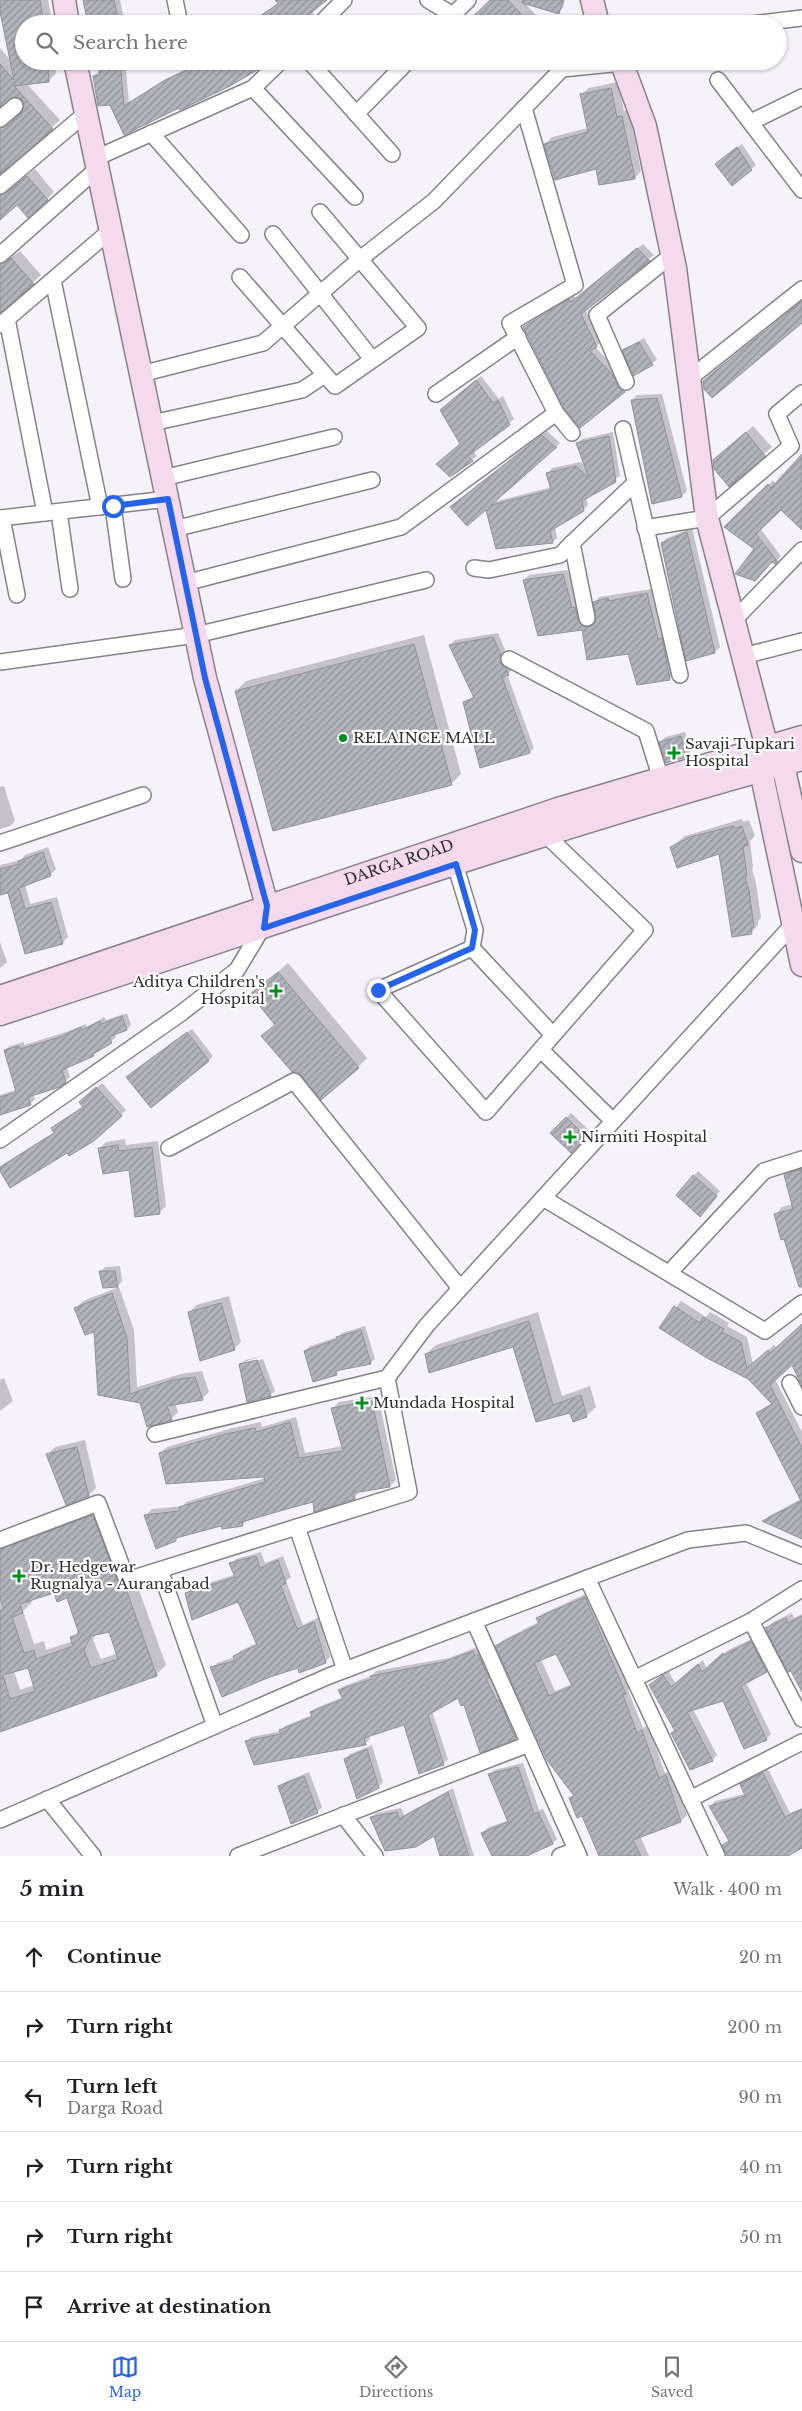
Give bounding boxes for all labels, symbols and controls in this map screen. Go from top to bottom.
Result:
search box [15,15,787,70]
icon: search [33,29,61,57]
text: Search here [73,31,188,54]
route start [102,495,125,518]
place label: RELAINCE MALL [353,728,495,747]
marker: RELAINCE MALL [337,732,349,744]
place label: Savaji Tupkari Hospital [685,734,795,770]
marker: Savaji Tupkari Hospital [667,746,681,760]
street label: DARGA ROAD [342,835,456,889]
place label: Aditya Children's Hospital [132,972,265,1008]
route end [367,979,390,1002]
marker: Aditya Children's Hospital [269,984,283,998]
place label: Nirmiti Hospital [581,1127,707,1146]
marker: Nirmiti Hospital [563,1130,577,1144]
place label: Mundada Hospital [373,1393,515,1412]
marker: Mundada Hospital [355,1396,369,1410]
place label: Dr. Hedgewar Rugnalya - Aurangabad [30,1557,210,1593]
marker: Dr. Hedgewar Rugnalya - Aurangabad [12,1569,26,1583]
text: 5 min [20,1876,84,1902]
text: Walk · 400 m [673,1879,782,1899]
icon: ahead [20,1943,48,1971]
text: Continue [67,1945,162,1968]
text: 20 m [739,1947,782,1967]
icon: right [20,2013,48,2041]
text: Turn right [67,2015,173,2038]
text: 200 m [728,2017,782,2037]
text: Turn left [67,2075,158,2098]
icon: left [20,2083,48,2111]
text: 90 m [739,2087,782,2107]
text: Darga Road [67,2098,163,2118]
icon: right [20,2153,48,2181]
text: Turn right [67,2155,173,2178]
text: 40 m [739,2157,782,2177]
icon: right [20,2223,48,2251]
text: Turn right [67,2225,173,2248]
text: 50 m [740,2227,782,2247]
icon: arrive [20,2293,48,2321]
text: Arrive at destination [67,2295,271,2318]
tab: Map [109,2353,141,2401]
tab: Directions [359,2353,433,2401]
tab: Saved [651,2353,693,2401]

